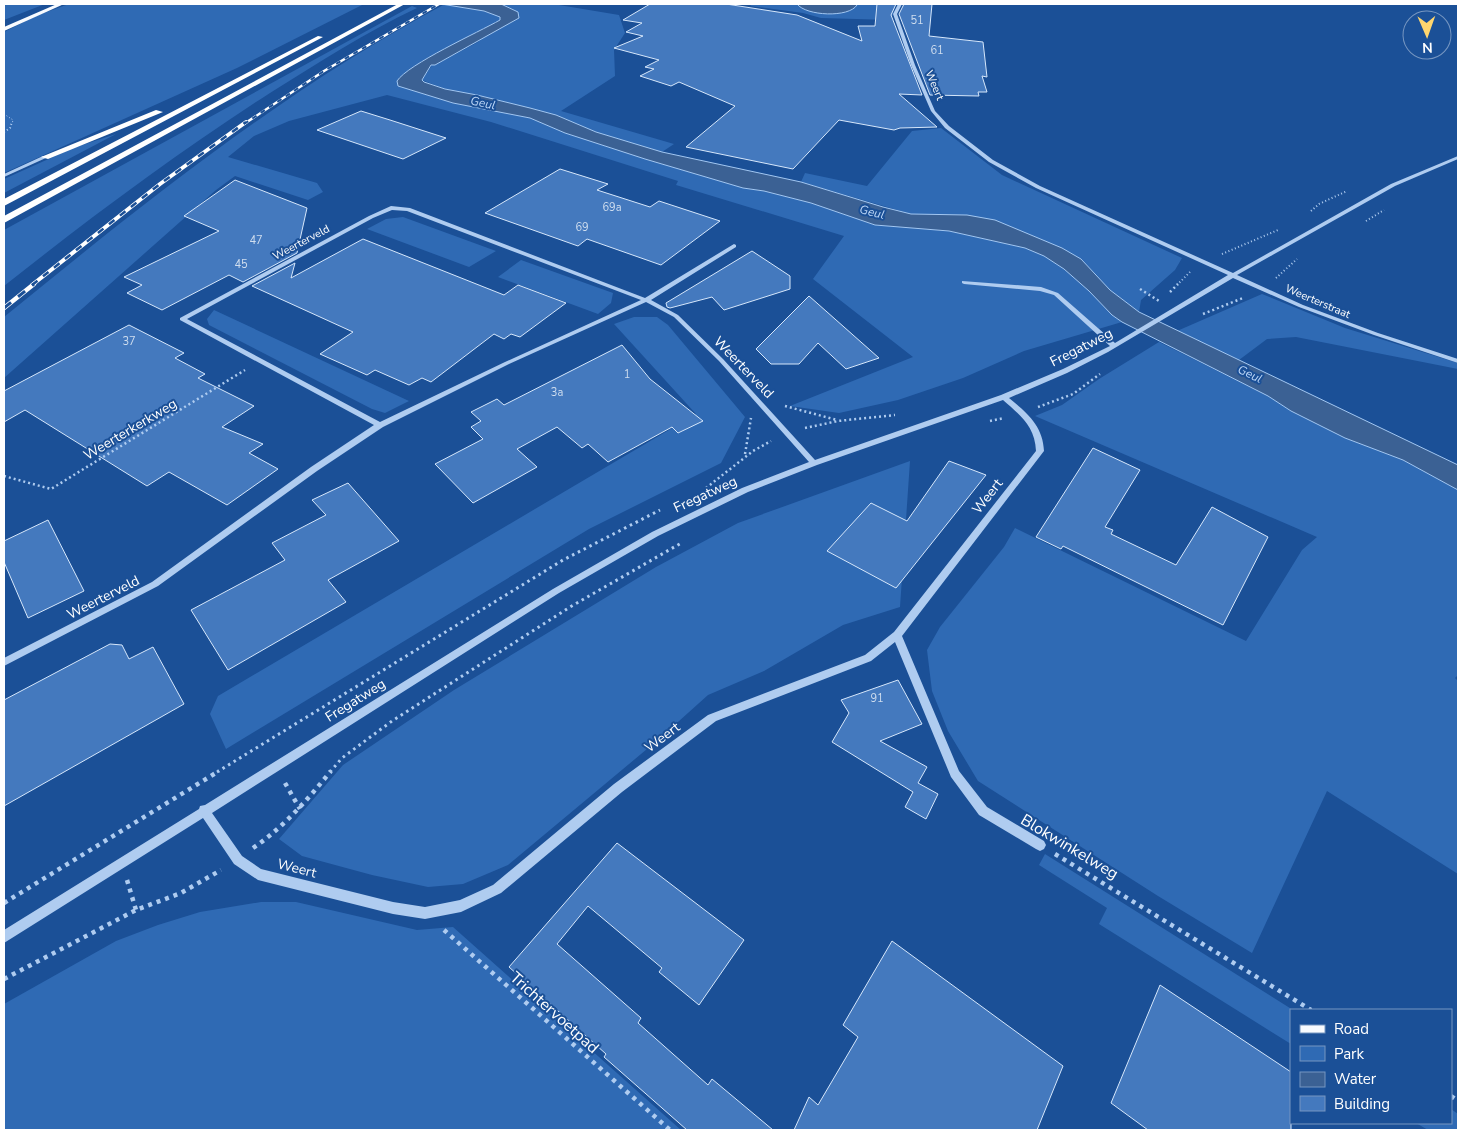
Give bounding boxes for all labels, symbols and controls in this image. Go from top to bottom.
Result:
north arrow [1402,10,1452,60]
house number: 51 [910,13,924,28]
text: N [1422,38,1433,57]
house number: 61 [930,43,944,58]
street label: Weert [922,68,948,103]
water label: Geul [469,93,498,114]
house number: 69a [602,200,622,215]
water label: Geul [858,201,887,223]
house number: 69 [575,220,589,235]
street label: Weerterveld [270,221,332,264]
house number: 47 [249,233,263,248]
house number: 45 [234,257,248,272]
street label: Weerterstraat [1283,281,1353,322]
street label: Fregatweg [1047,324,1116,371]
street label: Weerterveld [709,332,778,402]
house number: 37 [122,334,136,349]
water label: Geul [1235,361,1265,387]
house number: 1 [624,367,630,382]
house number: 3a [551,385,563,400]
street label: Weerterkerkweg [80,394,180,465]
street label: Fregatweg [670,472,740,517]
street label: Weert [968,475,1007,518]
street label: Weerterveld [64,571,143,624]
street label: Fregatweg [321,674,389,726]
house number: 91 [870,691,884,706]
street label: Weert [641,718,684,757]
street label: Blokwinkelweg [1016,809,1122,885]
street label: Weert [275,854,319,883]
street label: Trichtervoetpad [505,967,604,1059]
legend [1290,1009,1452,1124]
text: Road [1334,1019,1369,1039]
text: Park [1334,1044,1364,1064]
text: Water [1334,1069,1377,1089]
text: Building [1334,1094,1390,1114]

